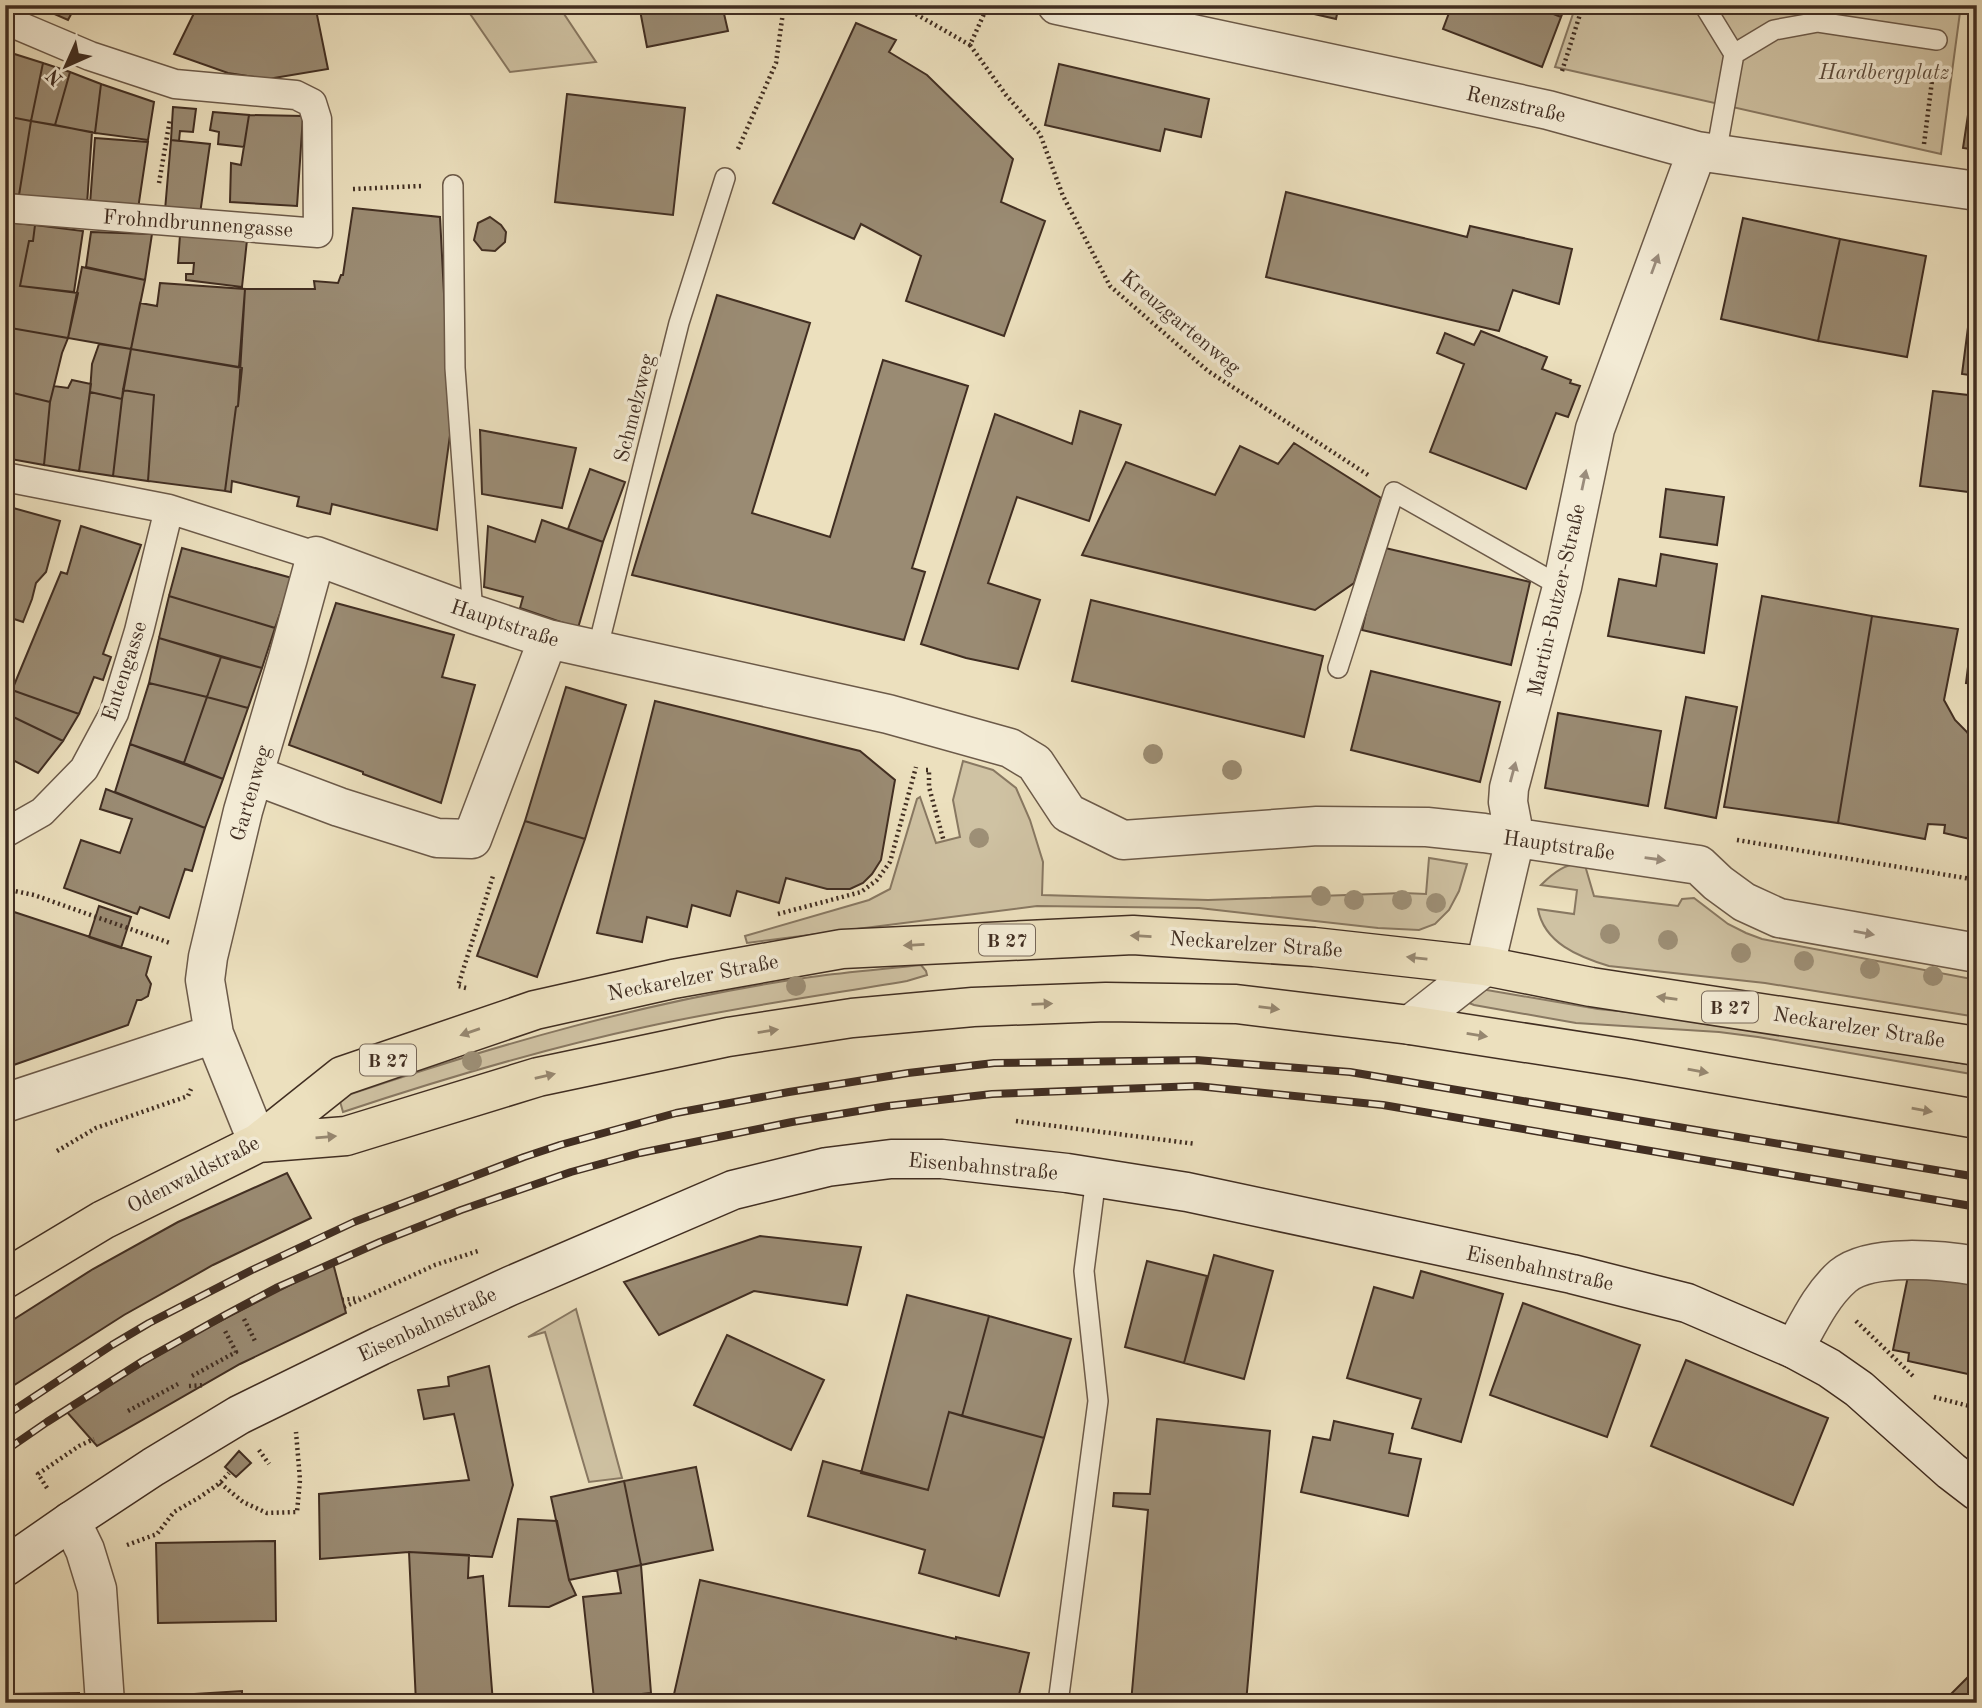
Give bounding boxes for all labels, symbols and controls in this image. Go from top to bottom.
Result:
north arrow [32,32,102,102]
park label: Hardbergplatz [1818,63,1949,84]
text: N [44,64,68,88]
street label: Renzstraße [1464,84,1567,127]
street label: Frohndbrunnengasse [102,207,294,242]
one-way arrow [1650,254,1661,275]
street label: Kreuzgartenweg [1116,267,1245,380]
street label: Schmelzweg [612,351,659,465]
one-way arrow [1579,469,1590,491]
street label: Martin-Butzer-Straße [1525,502,1590,699]
street label: Hauptstraße [448,597,561,652]
street label: Entengasse [99,619,151,724]
street label: Gartenweg [228,742,275,844]
one-way arrow [1509,761,1519,782]
street label: Hauptstraße [1502,828,1616,865]
one-way arrow [1644,853,1666,864]
road number: B 27 [979,924,1035,956]
one-way arrow [1853,928,1875,939]
street label: Neckarelzer Straße [1169,929,1343,962]
one-way arrow [1130,930,1152,941]
one-way arrow [903,940,925,951]
street label: Neckarelzer Straße [606,952,781,1005]
one-way arrow [1406,953,1428,964]
one-way arrow [1656,992,1678,1003]
road number: B 27 [1702,992,1758,1023]
one-way arrow [1031,998,1053,1010]
one-way arrow [1258,1003,1280,1014]
street label: Neckarelzer Straße [1771,1005,1946,1052]
one-way arrow [757,1025,779,1036]
one-way arrow [460,1027,481,1038]
one-way arrow [1466,1030,1488,1041]
road number: B 27 [360,1044,416,1076]
one-way arrow [1687,1066,1709,1077]
one-way arrow [534,1070,556,1081]
one-way arrow [1911,1105,1933,1116]
one-way arrow [316,1131,338,1142]
street label: Odenwaldstraße [124,1133,263,1218]
street label: Eisenbahnstraße [907,1150,1059,1185]
street label: Eisenbahnstraße [1464,1244,1615,1295]
street label: Eisenbahnstraße [355,1284,500,1367]

